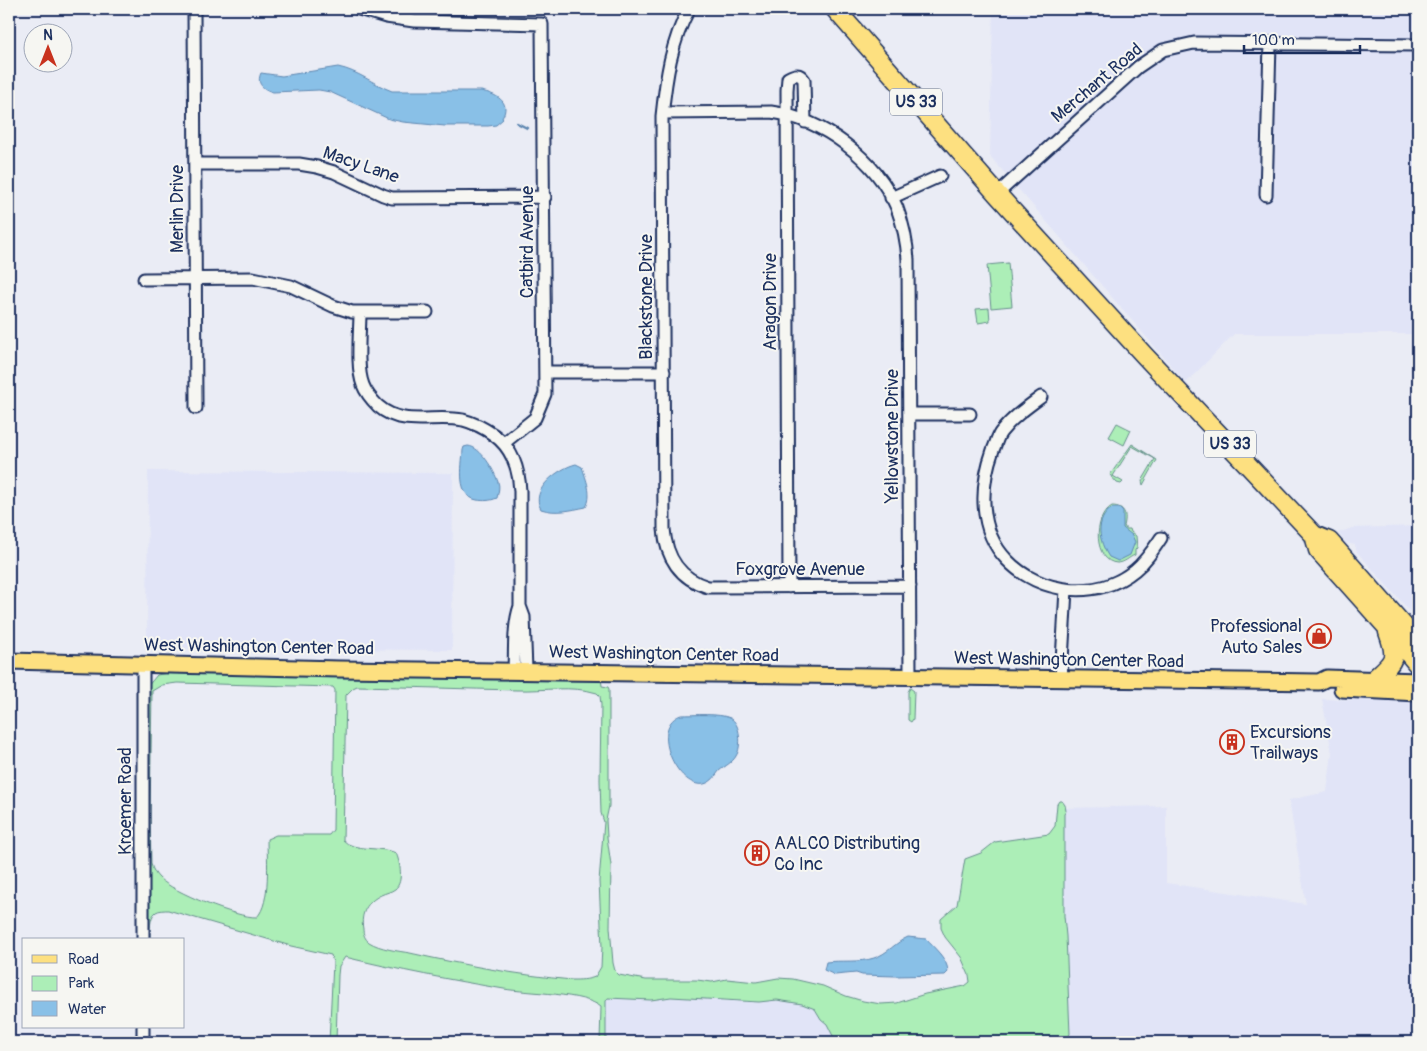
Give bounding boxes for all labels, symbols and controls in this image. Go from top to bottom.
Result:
north arrow [22,22,72,72]
scale bar [1244,22,1361,54]
text: N [43,27,53,44]
text: 100 m [1252,31,1295,50]
street label: Merchant Road [1047,38,1147,128]
road number: US 33 [890,88,942,115]
street label: Macy Lane [320,141,402,189]
street label: Merlin Drive [166,165,189,253]
street label: Catbird Avenue [516,186,539,298]
street label: Blackstone Drive [635,234,658,360]
street label: Aragon Drive [759,253,782,351]
street label: Yellowstone Drive [881,369,904,504]
road number: US 33 [1204,430,1256,458]
street label: Foxgrove Avenue [735,558,865,581]
place label: Professional Auto Sales [1210,615,1302,659]
shop icon: Professional Auto Sales [1306,623,1332,649]
street label: West Washington Center Road [144,633,374,661]
street label: West Washington Center Road [549,640,779,668]
street label: West Washington Center Road [954,646,1184,674]
place label: Excursions Trailways [1250,721,1331,765]
building icon: Excursions Trailways [1219,729,1245,755]
street label: Kroemer Road [114,747,137,855]
place label: AALCO Distributing Co Inc [774,832,920,876]
building icon: AALCO Distributing Co Inc [744,840,770,866]
legend [22,938,185,1028]
text: Road [68,950,99,969]
text: Park [68,974,95,993]
text: Water [68,1000,107,1019]

